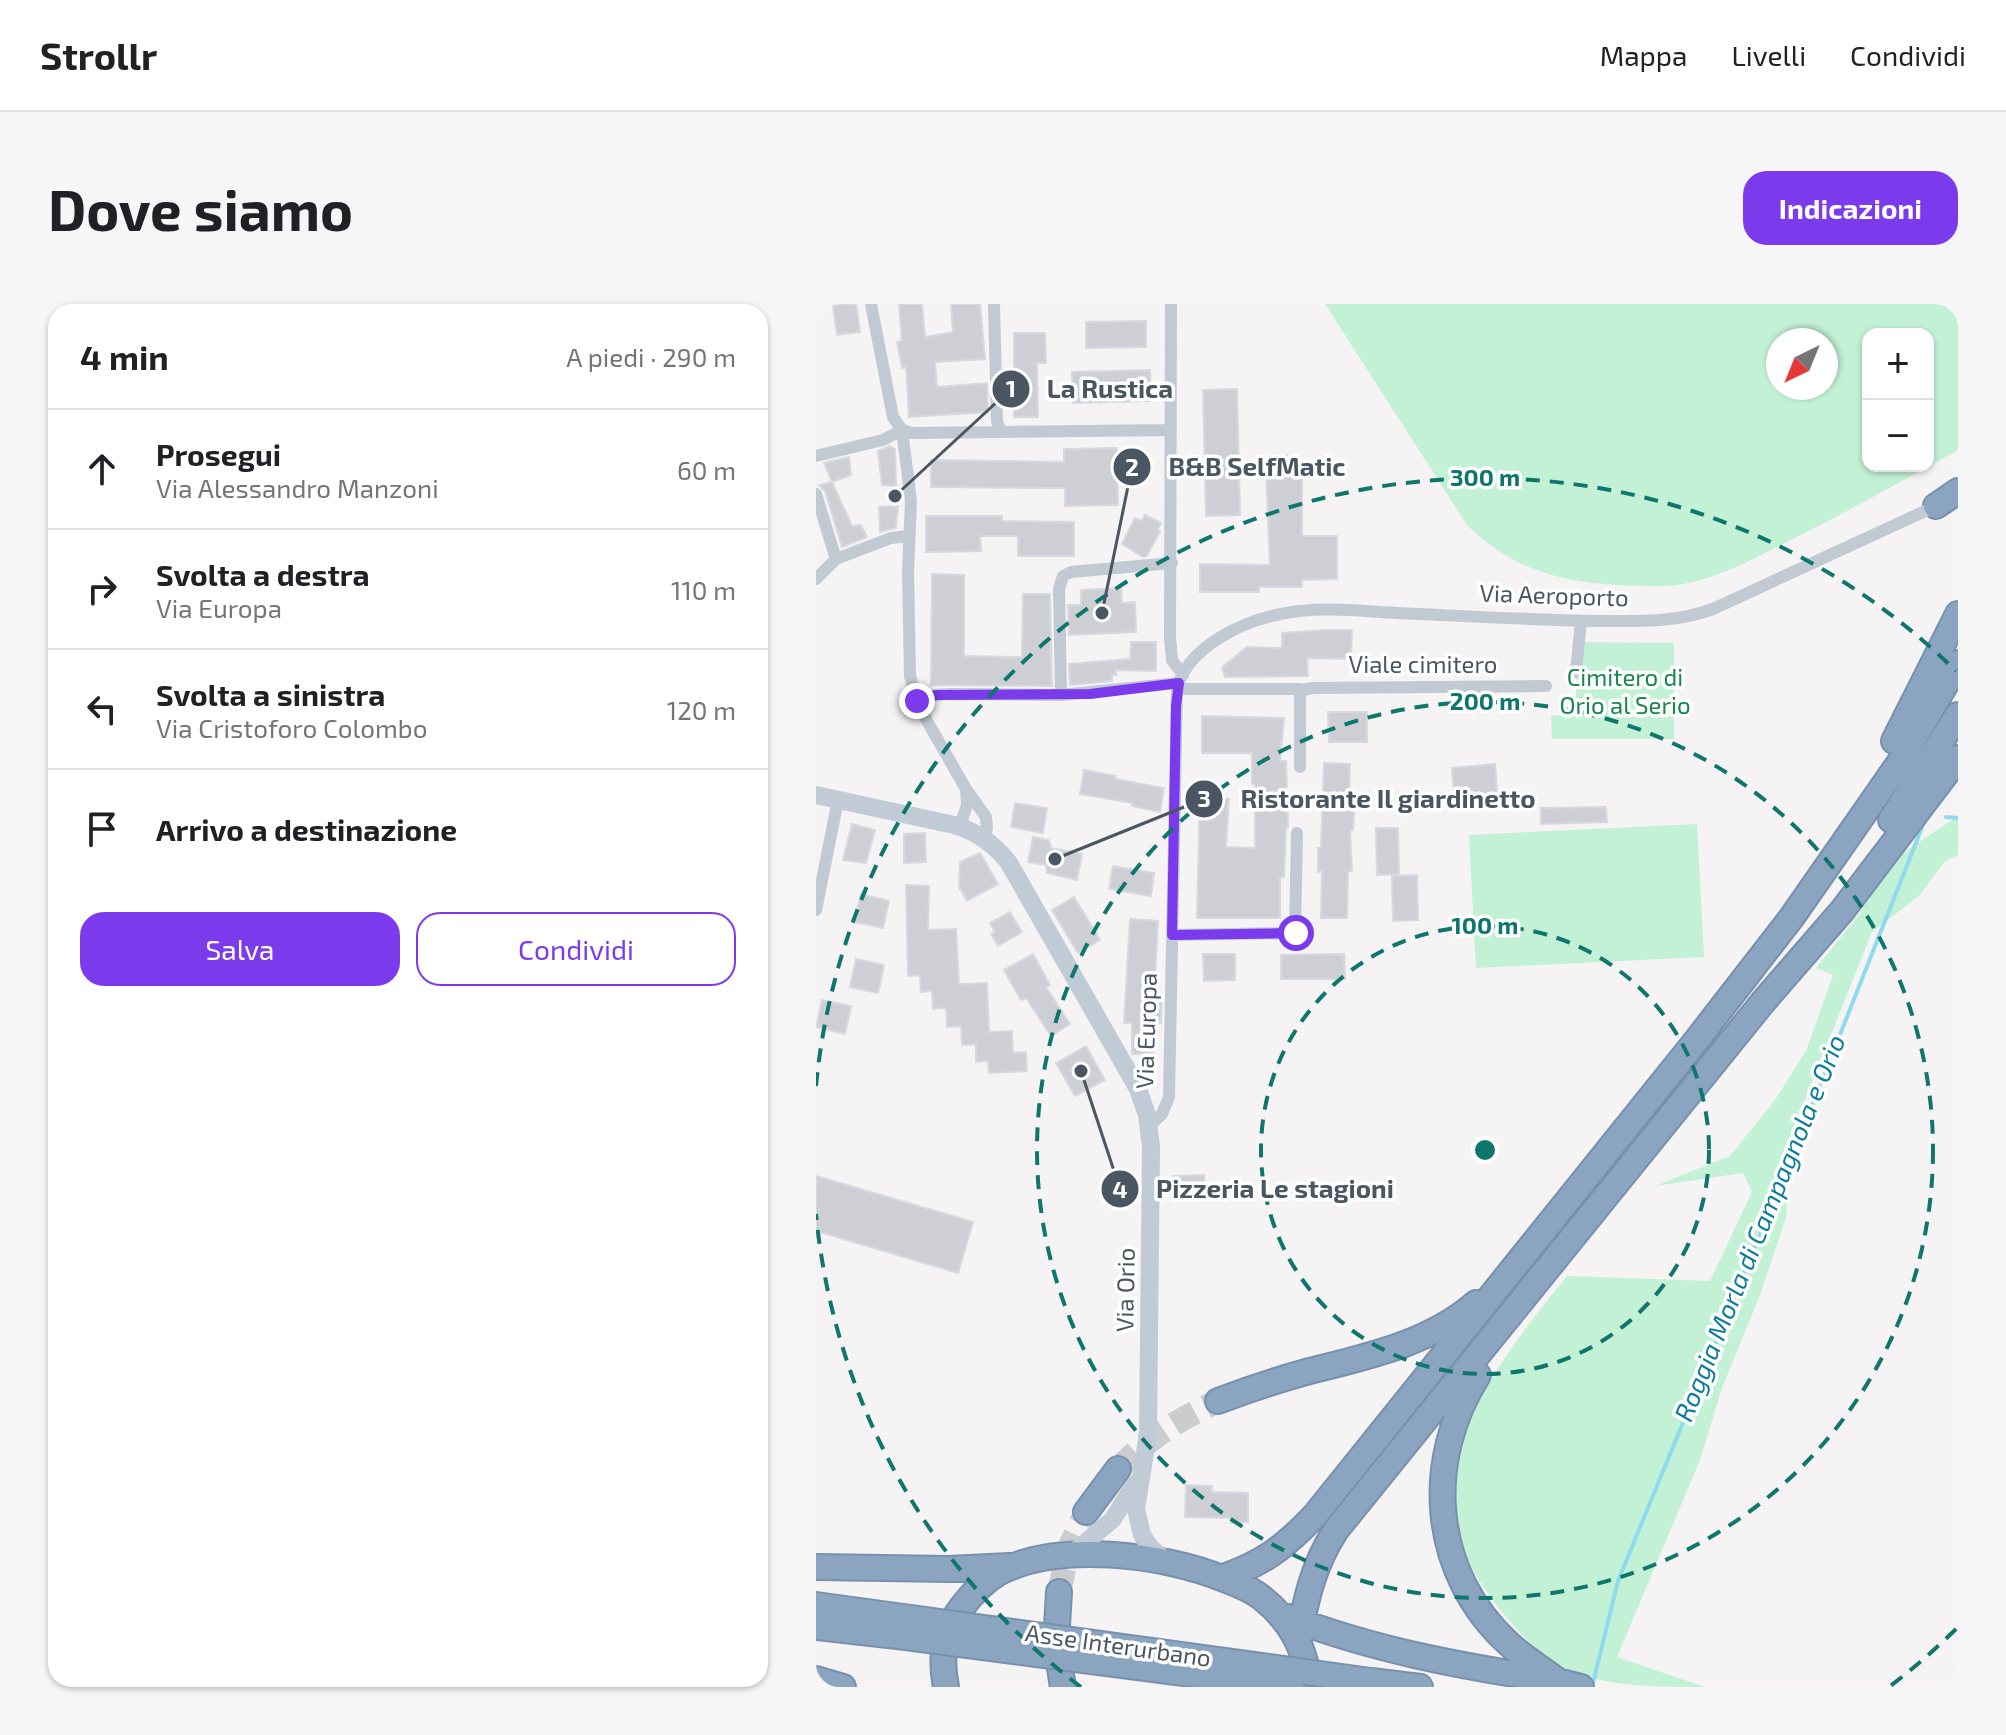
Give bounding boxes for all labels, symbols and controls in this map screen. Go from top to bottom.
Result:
text: Strollr [40,32,157,78]
text: Mappa [1600,38,1687,72]
text: Livelli [1731,38,1806,72]
text: Condividi [1850,38,1966,72]
button: Indicazioni [1743,171,1958,245]
text: Dove siamo [48,175,353,242]
north arrow [1766,328,1838,400]
map controls [1862,328,1934,472]
button: + [1862,328,1934,400]
text: 4 min [80,336,169,377]
text: A piedi · 290 m [566,341,736,372]
callout: La Rustica [991,364,1189,414]
text: La Rustica [1047,372,1173,403]
text: 1 [1006,373,1016,402]
button: − [1862,400,1934,472]
text: Prosegui [156,436,281,472]
callout: B&B SelfMatic [1112,442,1361,492]
icon: ahead [80,447,124,491]
text: B&B SelfMatic [1168,450,1346,481]
text: 2 [1125,452,1139,481]
text: 60 m [677,454,736,485]
text: 300 m [1450,462,1520,491]
text: Via Alessandro Manzoni [156,472,439,503]
text: Svolta a destra [156,556,370,592]
icon: right [80,567,124,611]
text: 110 m [671,574,736,605]
street label: Via Aeroporto [1479,577,1629,612]
text: Via Europa [156,592,282,623]
street label: Viale cimitero [1349,649,1497,678]
park label: Cimitero di Orio al Serio [1559,662,1691,719]
text: Svolta a sinistra [156,676,385,712]
route end [899,683,935,719]
text: 200 m [1450,686,1520,715]
icon: left [80,687,124,731]
text: 120 m [667,694,736,725]
text: Via Cristoforo Colombo [156,712,427,743]
callout: Ristorante Il giardinetto [1184,774,1552,824]
text: Ristorante Il giardinetto [1240,782,1536,813]
text: 3 [1197,783,1211,812]
icon: arrive [80,807,124,851]
text: Arrivo a destinazione [156,811,457,847]
text: 100 m [1452,910,1518,939]
button: Salva [80,912,400,986]
button: Condividi [416,912,736,986]
route start [1278,915,1314,951]
street label: Via Europa [1129,972,1162,1090]
water label: Roggia Morla di Campagnola e Orio [1667,1030,1851,1425]
centre of rings [1471,1136,1499,1164]
callout: Pizzeria Le stagioni [1100,1164,1410,1214]
text: Pizzeria Le stagioni [1156,1172,1394,1203]
text: 4 [1112,1174,1128,1203]
street label: Via Orio [1109,1248,1140,1332]
street label: Asse Interurbano [1024,1617,1213,1672]

